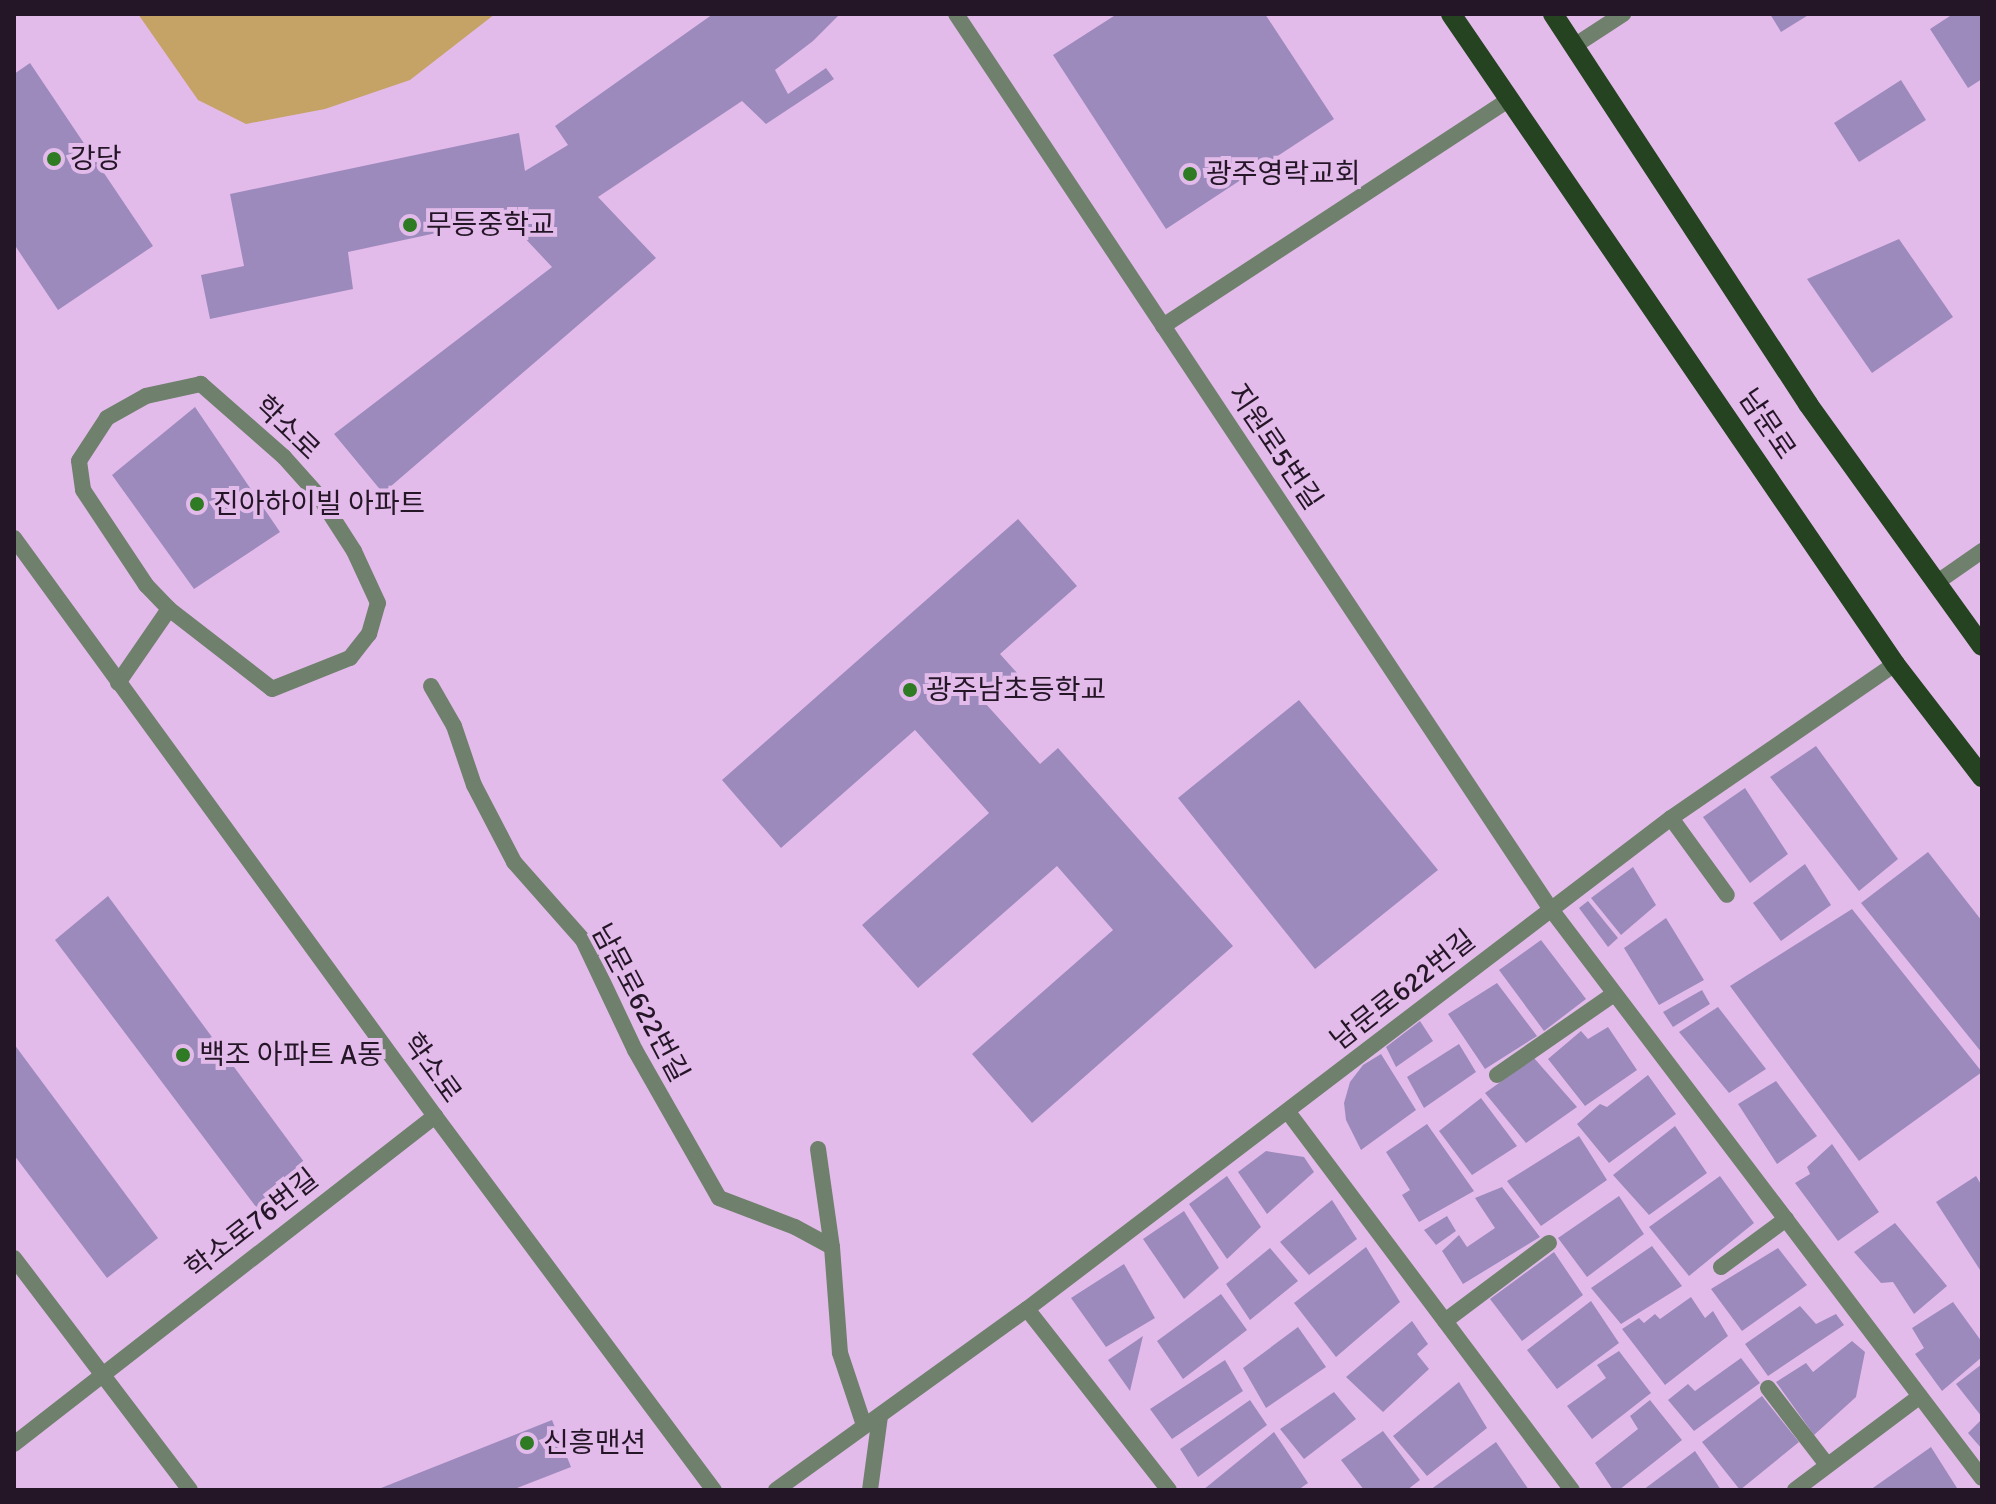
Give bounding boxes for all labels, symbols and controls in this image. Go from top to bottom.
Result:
place label: 강당 [70,142,122,176]
marker: 강당 [45,150,63,168]
place label: 광주영락교회 [1206,157,1361,191]
marker: 광주영락교회 [1181,165,1199,183]
place label: 무등중학교 [426,208,555,242]
marker: 무등중학교 [401,216,419,234]
street label: 지원로5번길 [1221,378,1329,516]
street label: 남문로 [1731,383,1803,465]
street label: 학소로 [248,389,326,467]
place label: 진아하이빌 아파트 [213,487,425,521]
marker: 진아하이빌 아파트 [188,495,206,513]
place label: 광주남초등학교 [926,673,1106,707]
marker: 광주남초등학교 [901,681,919,699]
street label: 남문로622번길 [584,918,696,1088]
street label: 남문로622번길 [1324,923,1482,1057]
street label: 학소로 [396,1027,468,1109]
place label: 백조 아파트 A동 [199,1038,383,1072]
marker: 백조 아파트 A동 [174,1046,192,1064]
street label: 학소로76번길 [179,1162,325,1286]
place label: 신흥맨션 [543,1426,646,1460]
marker: 신흥맨션 [518,1434,536,1452]

